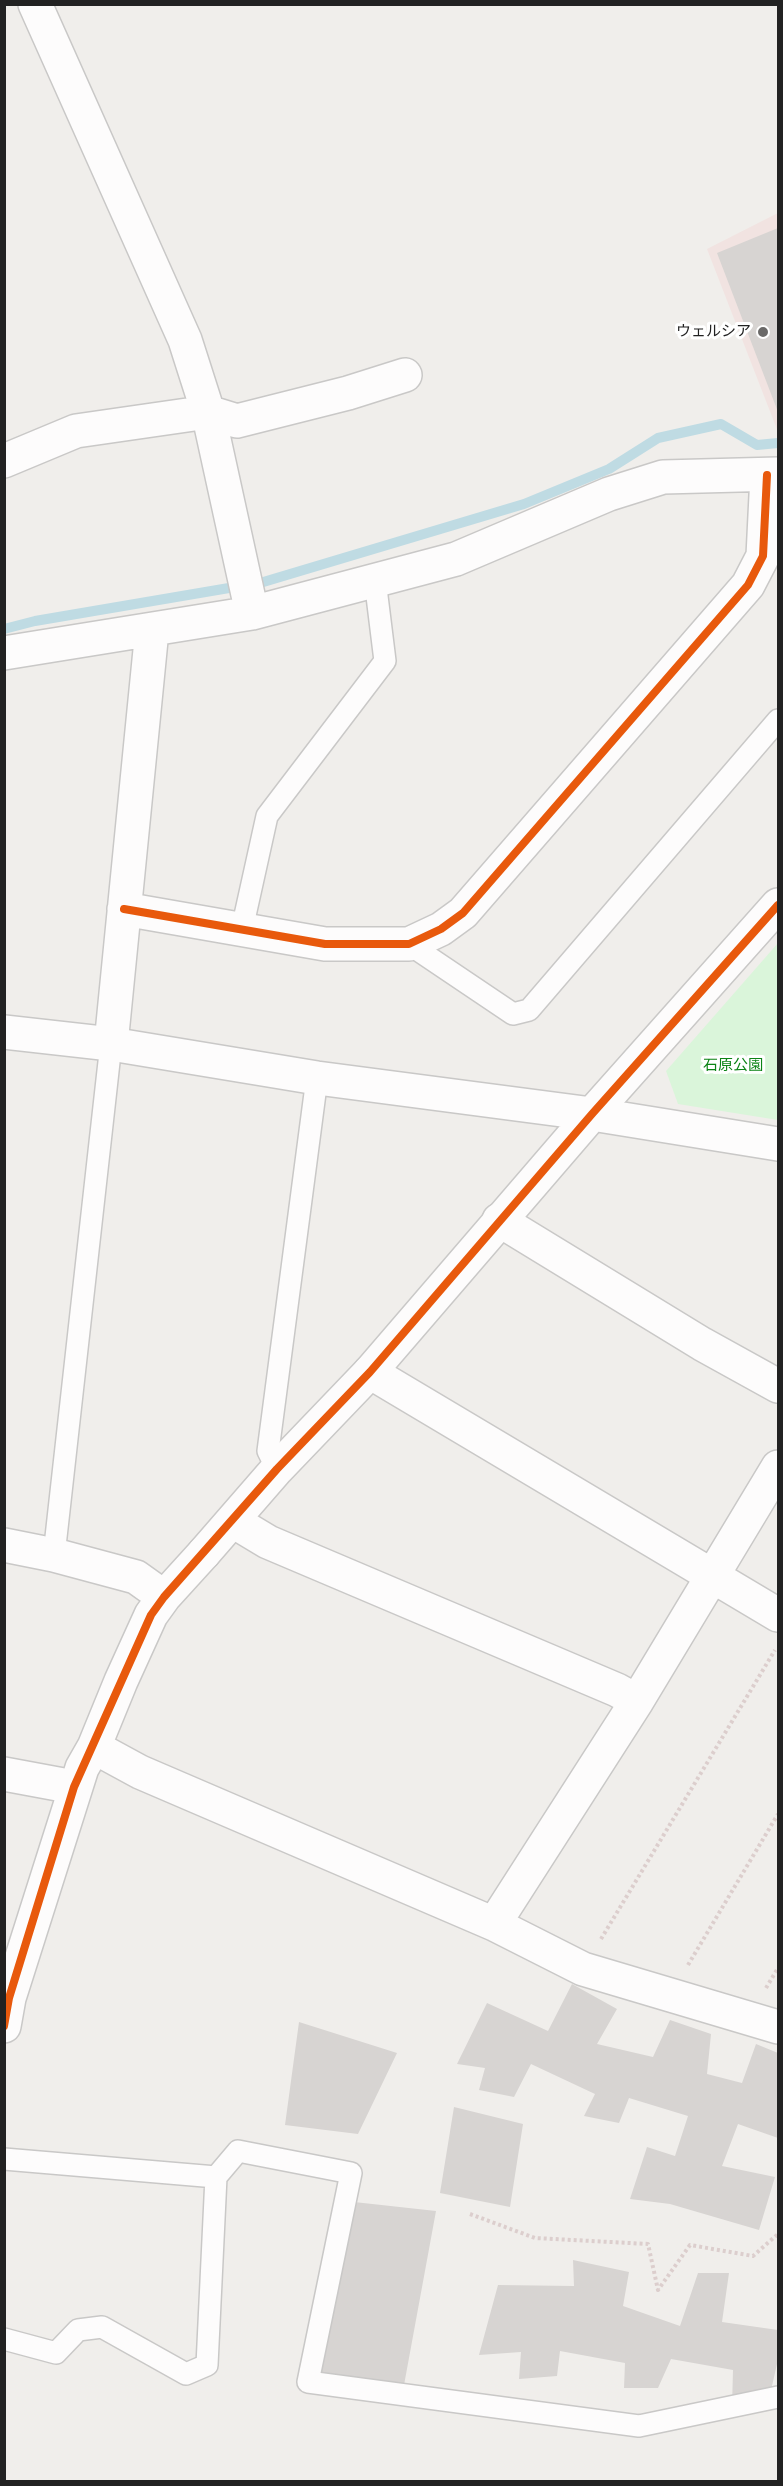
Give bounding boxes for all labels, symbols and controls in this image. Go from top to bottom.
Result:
place label: ウェルシア [676,323,751,341]
marker: ウェルシア [756,325,770,339]
park label: 石原公園 [703,1057,763,1075]

